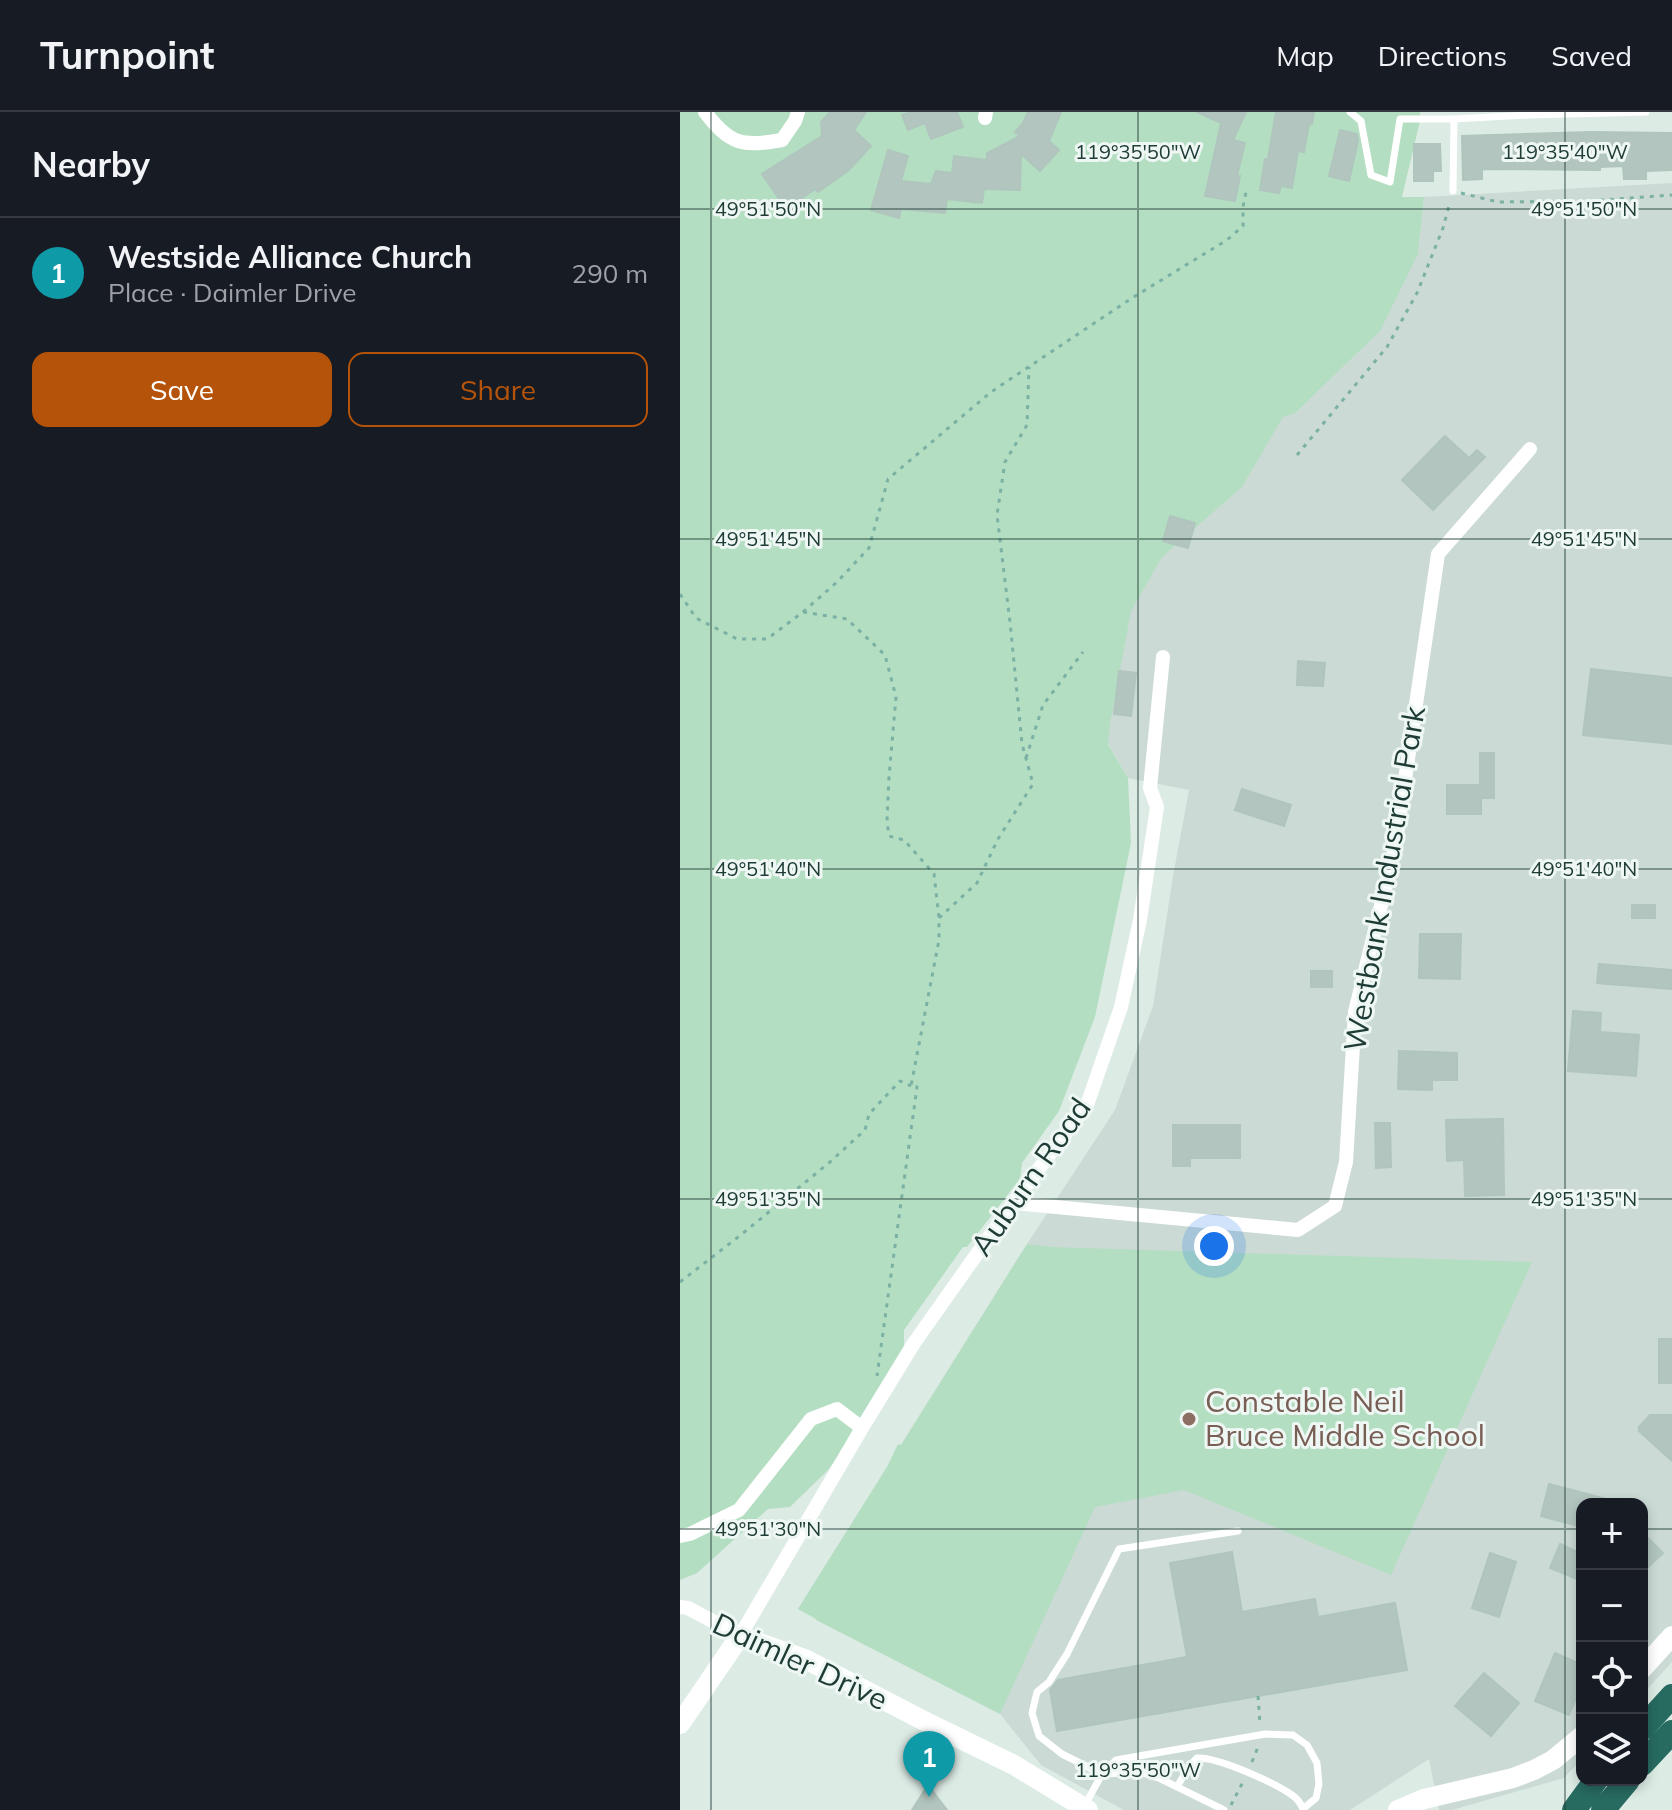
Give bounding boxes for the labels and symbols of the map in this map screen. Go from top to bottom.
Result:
text: 119°35'50"W [1075,139,1201,164]
text: 119°35'40"W [1502,139,1628,164]
text: 49°51'50"N [715,196,821,221]
text: 49°51'50"N [1531,196,1637,221]
text: 49°51'45"N [715,526,821,551]
text: 49°51'45"N [1531,526,1637,551]
street label: Westbank Industrial Park [1335,703,1433,1054]
text: 49°51'40"N [715,856,821,881]
text: 49°51'40"N [1531,856,1637,881]
street label: Auburn Road [962,1090,1099,1263]
text: 49°51'35"N [715,1186,821,1211]
text: 49°51'35"N [1531,1186,1637,1211]
your location [1194,1226,1234,1266]
place label: Constable Neil Bruce Middle School [1205,1382,1485,1454]
marker: Constable Neil Bruce Middle School [1180,1410,1198,1428]
text: 49°51'30"N [715,1516,821,1541]
street label: Daimler Drive [707,1604,894,1718]
pin: 1 [903,1731,955,1797]
text: 119°35'50"W [1075,1757,1201,1782]

